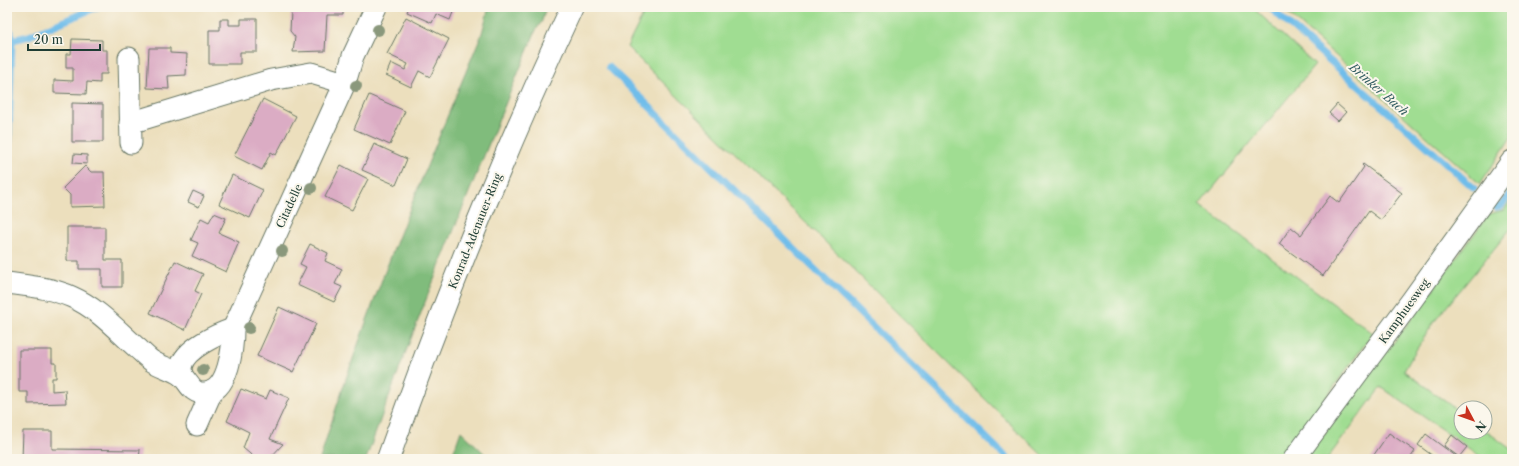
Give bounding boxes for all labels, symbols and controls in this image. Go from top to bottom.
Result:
scale bar [28,26,100,52]
text: 20 m [34,32,63,47]
water label: Brinker Bach [1346,59,1412,119]
street label: Konrad-Adenauer-Ring [445,171,505,291]
street label: Citadelle [273,182,305,230]
street label: Kamphuesweg [1376,276,1432,346]
north arrow [1453,400,1493,440]
text: N [1472,418,1489,435]

